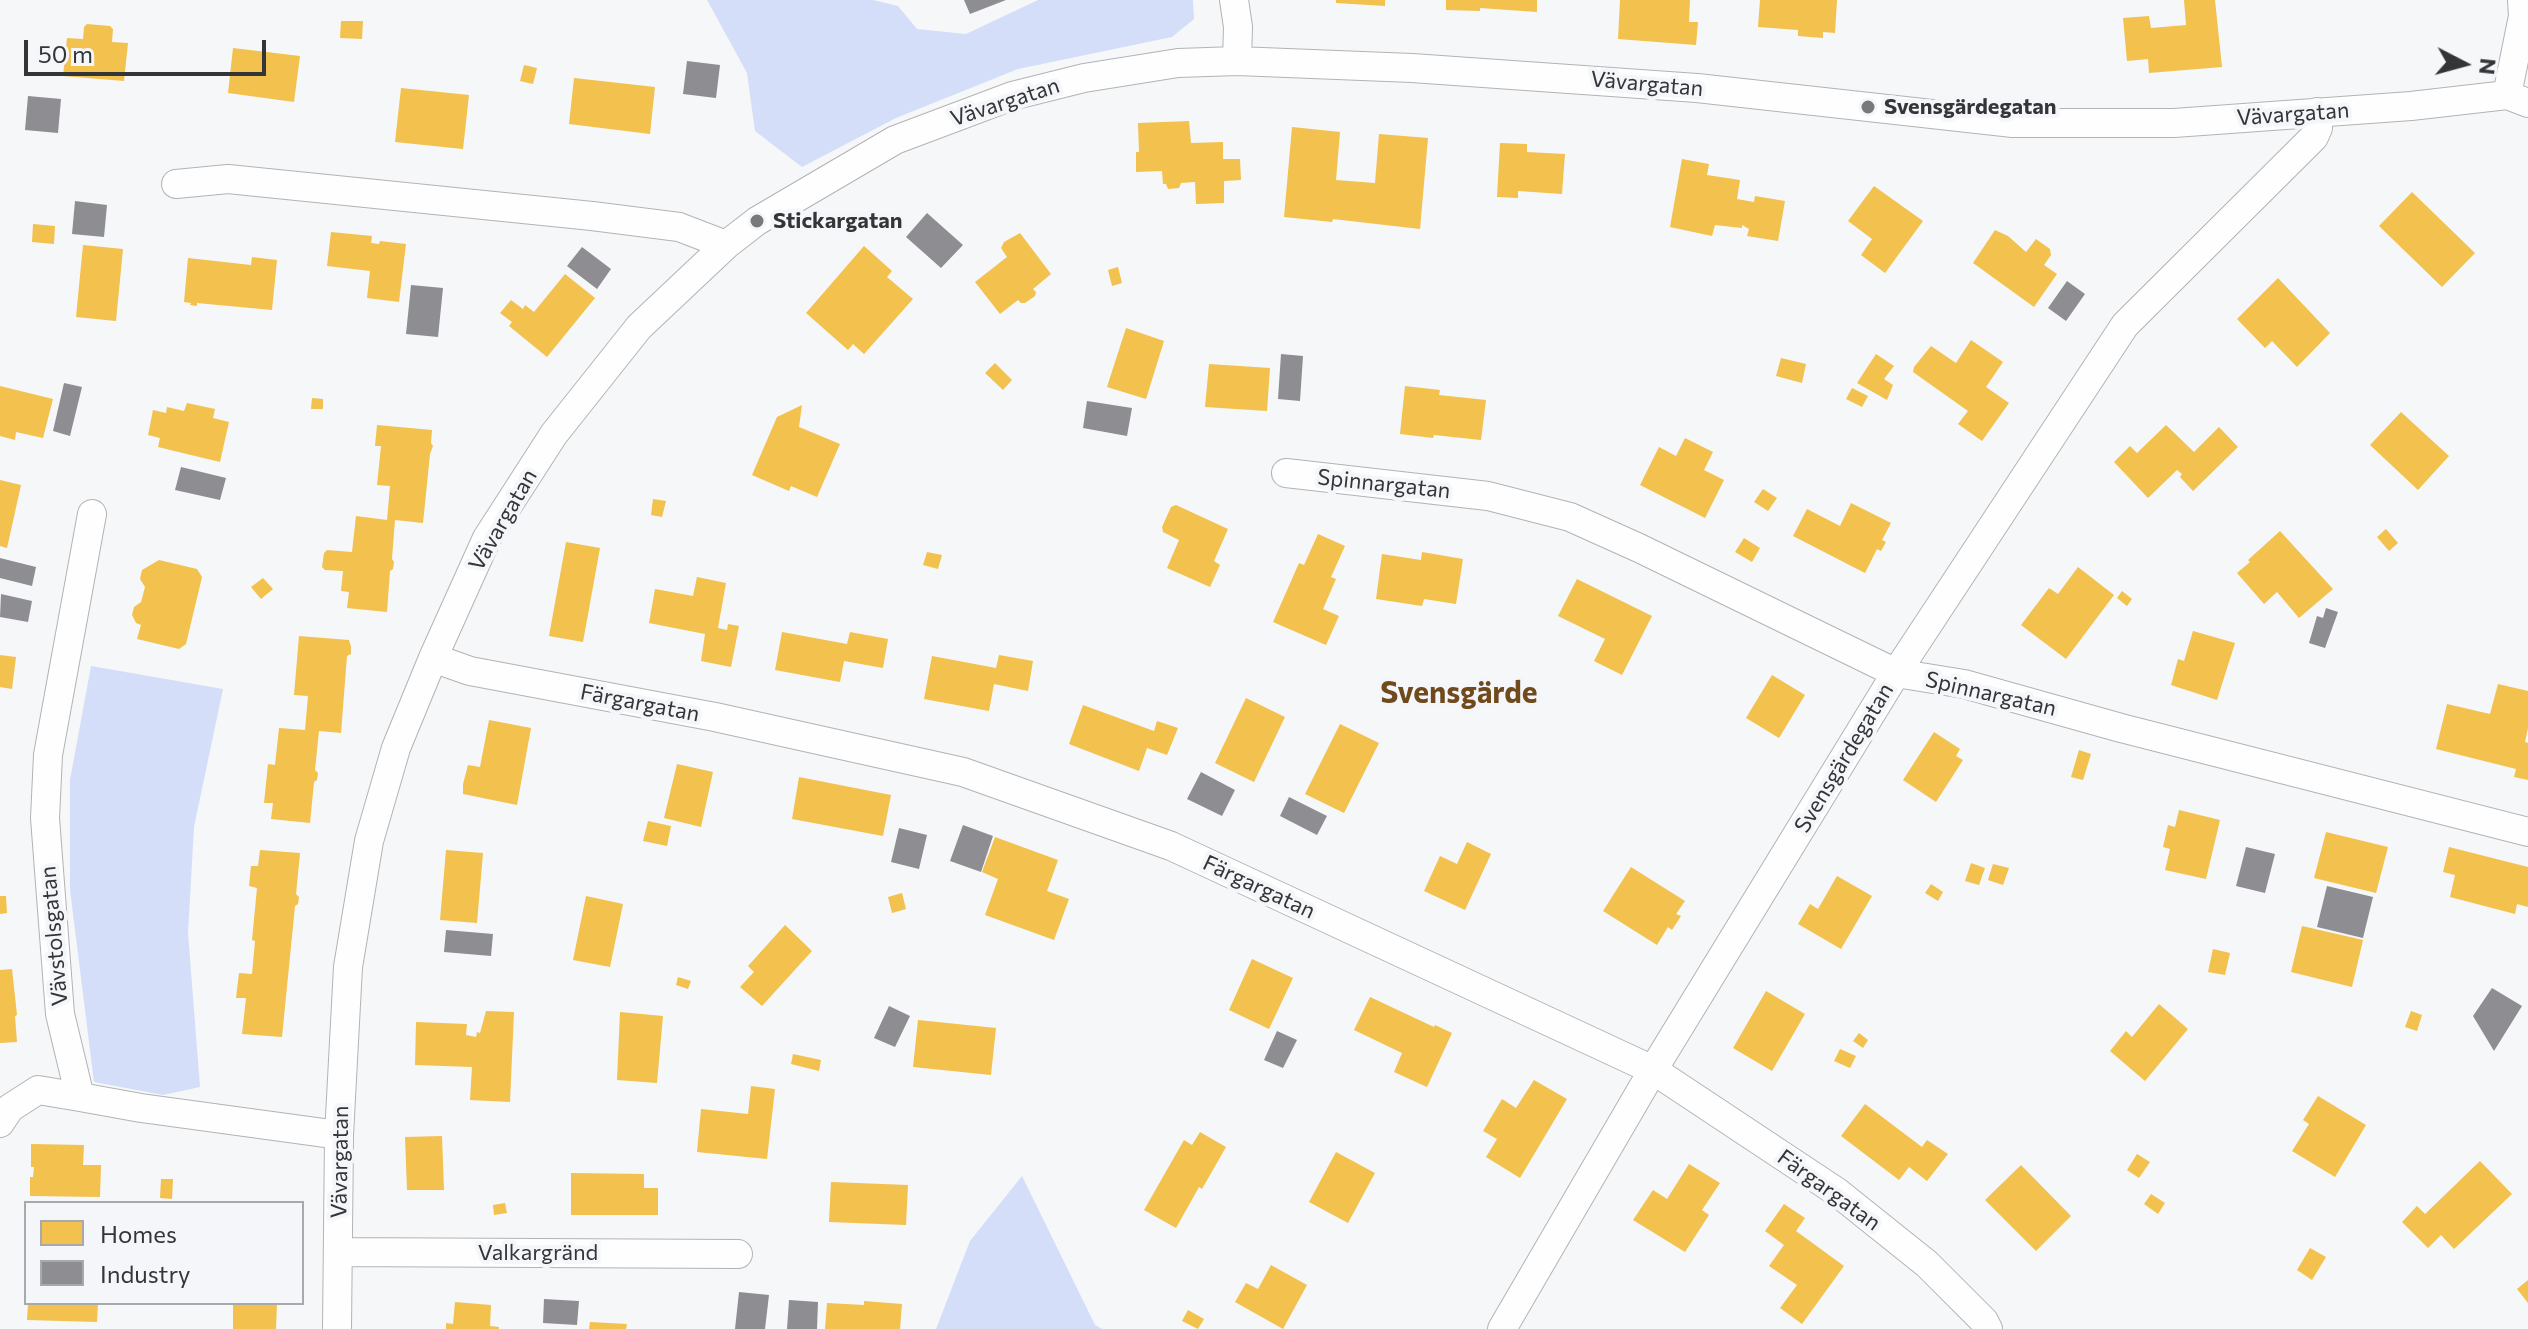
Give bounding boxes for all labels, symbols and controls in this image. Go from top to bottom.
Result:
scale bar [28,24,270,74]
north arrow [2424,24,2504,104]
text: 50 m [38,39,93,68]
text: N [2474,57,2503,76]
street label: Vävargatan [1590,66,1704,102]
street label: Vävargatan [947,72,1063,132]
place label: Svensgärdegatan [1884,94,2057,120]
street label: Vävargatan [2236,97,2350,131]
marker: Svensgärdegatan [1859,98,1877,116]
place label: Stickargatan [773,208,903,234]
marker: Stickargatan [748,212,766,230]
street label: Spinnargatan [1316,464,1452,504]
street label: Vävargatan [463,465,543,575]
street label: Spinnargatan [1923,666,2059,722]
district label: Svensgärde [1380,675,1538,711]
street label: Svensgärdegatan [1789,678,1899,838]
street label: Färgargatan [578,679,702,727]
street label: Färgargatan [1199,850,1319,924]
street label: Vävstolsgatan [35,865,73,1007]
street label: Vävargatan [326,1105,354,1219]
street label: Färgargatan [1772,1144,1886,1236]
legend [24,1201,304,1305]
text: Homes [100,1219,177,1248]
street label: Valkargränd [478,1240,598,1266]
text: Industry [100,1259,190,1288]

